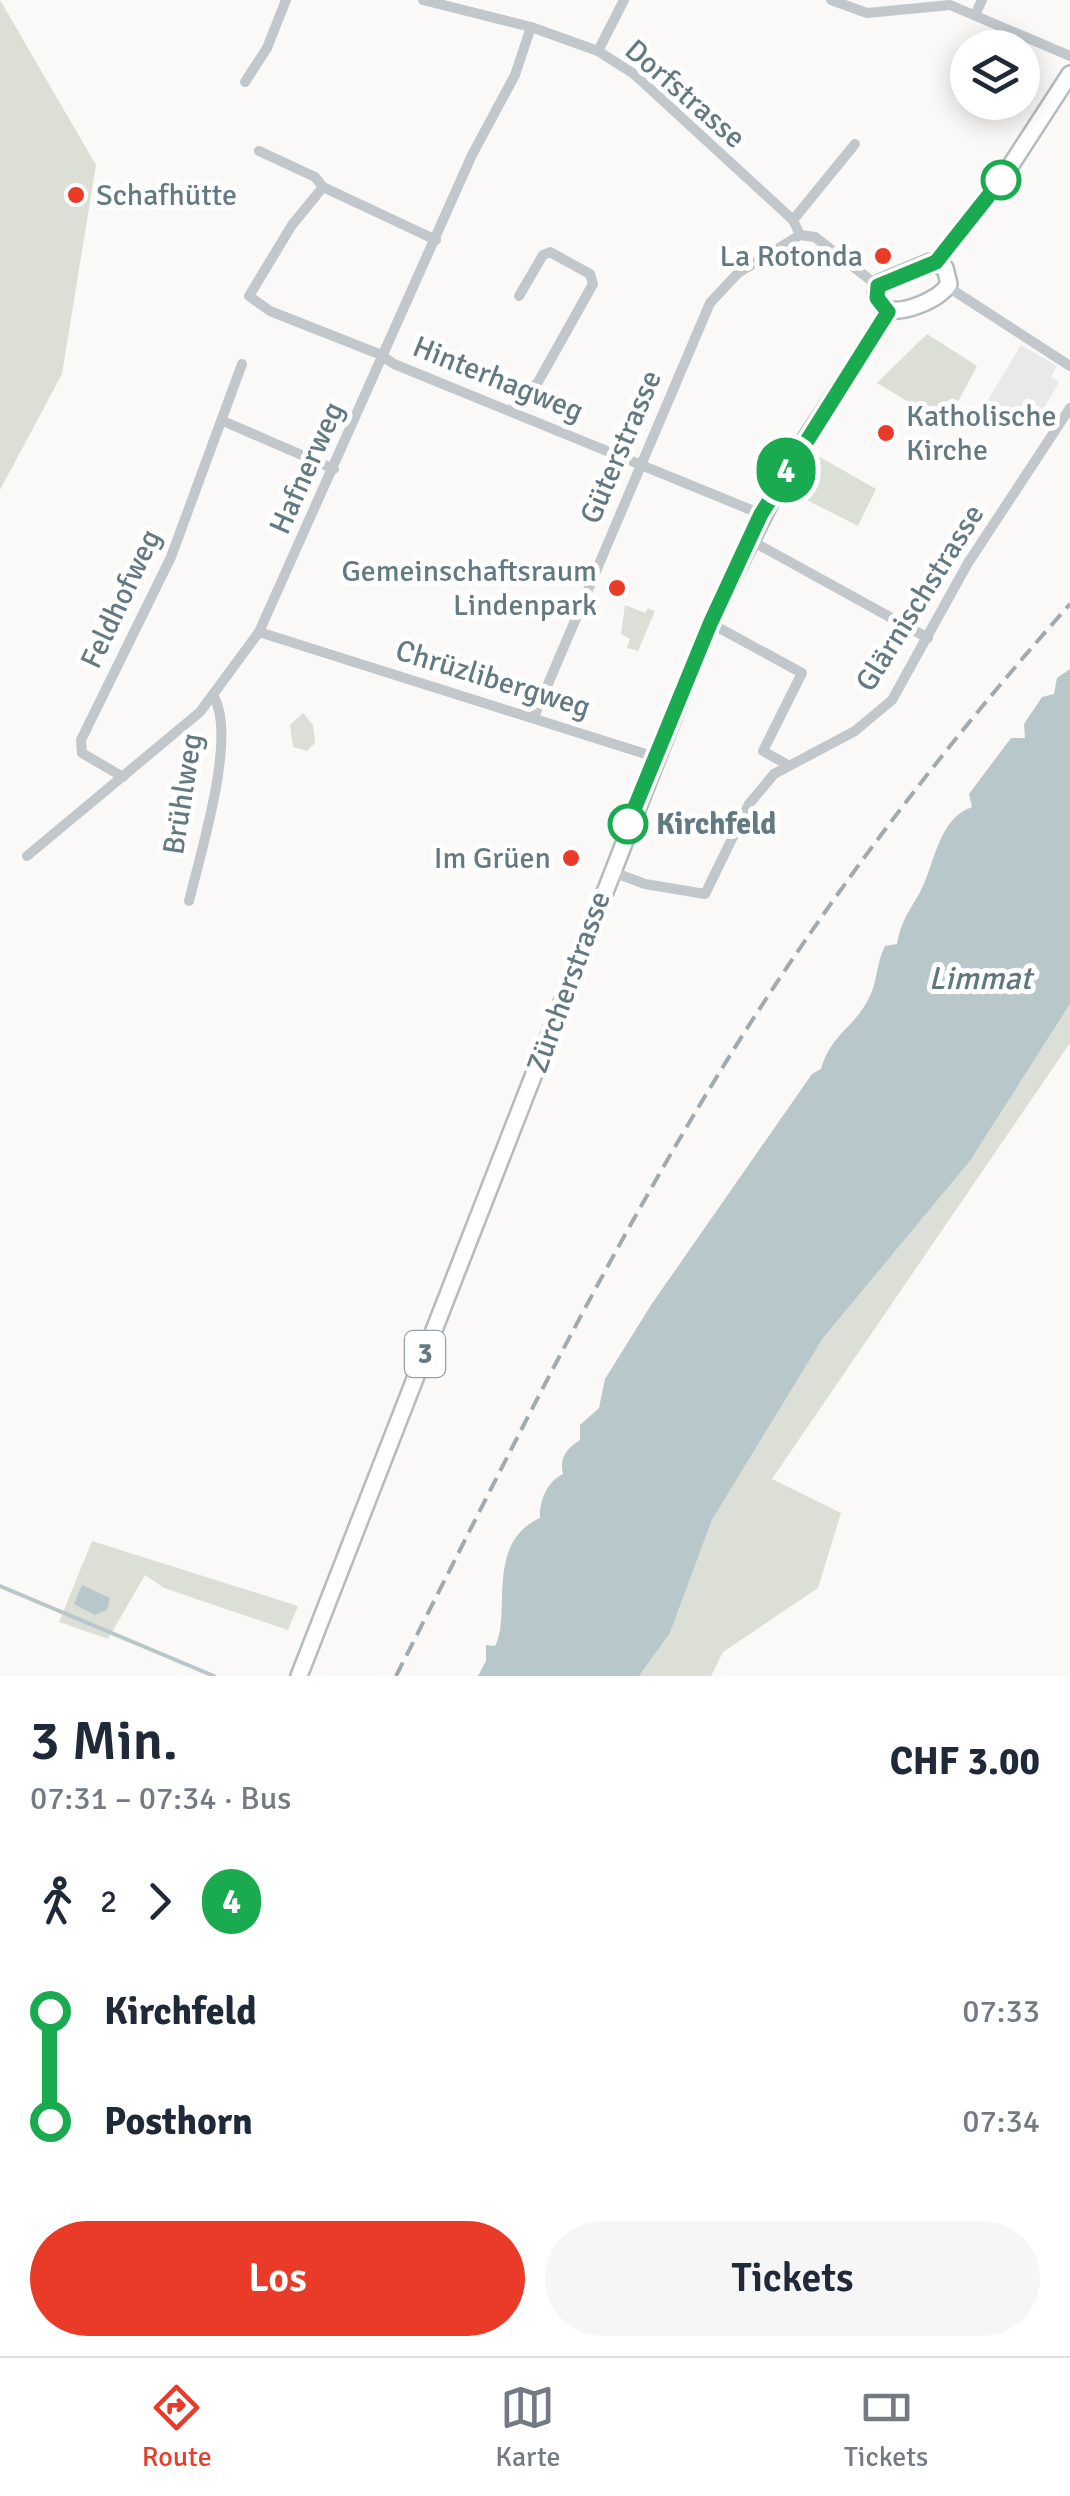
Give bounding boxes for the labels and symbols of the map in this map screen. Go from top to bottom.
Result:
street label: Dorfstrasse [617,32,753,156]
unlabelled marker [982,161,1020,199]
place label: Schafhütte [96,177,237,214]
marker: Schafhütte [65,184,87,206]
place label: La Rotonda [720,238,863,275]
marker: La Rotonda [872,245,894,267]
street label: Hinterhagweg [407,328,589,430]
street label: Güterstrasse [572,365,670,529]
street label: Hafnerweg [261,396,353,540]
place label: Katholische Kirche [906,398,1057,469]
marker: Katholische Kirche [875,422,897,444]
line badge: 4 [754,438,818,502]
street label: Glärnischstrasse [848,498,992,698]
street label: Feldhofweg [73,524,169,674]
place label: Gemeinschaftsraum Lindenpark [341,553,597,624]
marker: Gemeinschaftsraum Lindenpark [606,577,628,599]
street label: Chrüzlibergweg [391,632,595,726]
street label: Brühlweg [155,731,211,857]
marker: Kirchfeld [609,805,647,843]
place label: Kirchfeld [656,806,777,843]
place label: Im Grüen [434,840,551,877]
marker: Im Grüen [560,847,582,869]
street label: Zürcherstrasse [519,886,619,1078]
water label: Limmat [929,959,1035,998]
road number: 3 [405,1331,445,1377]

